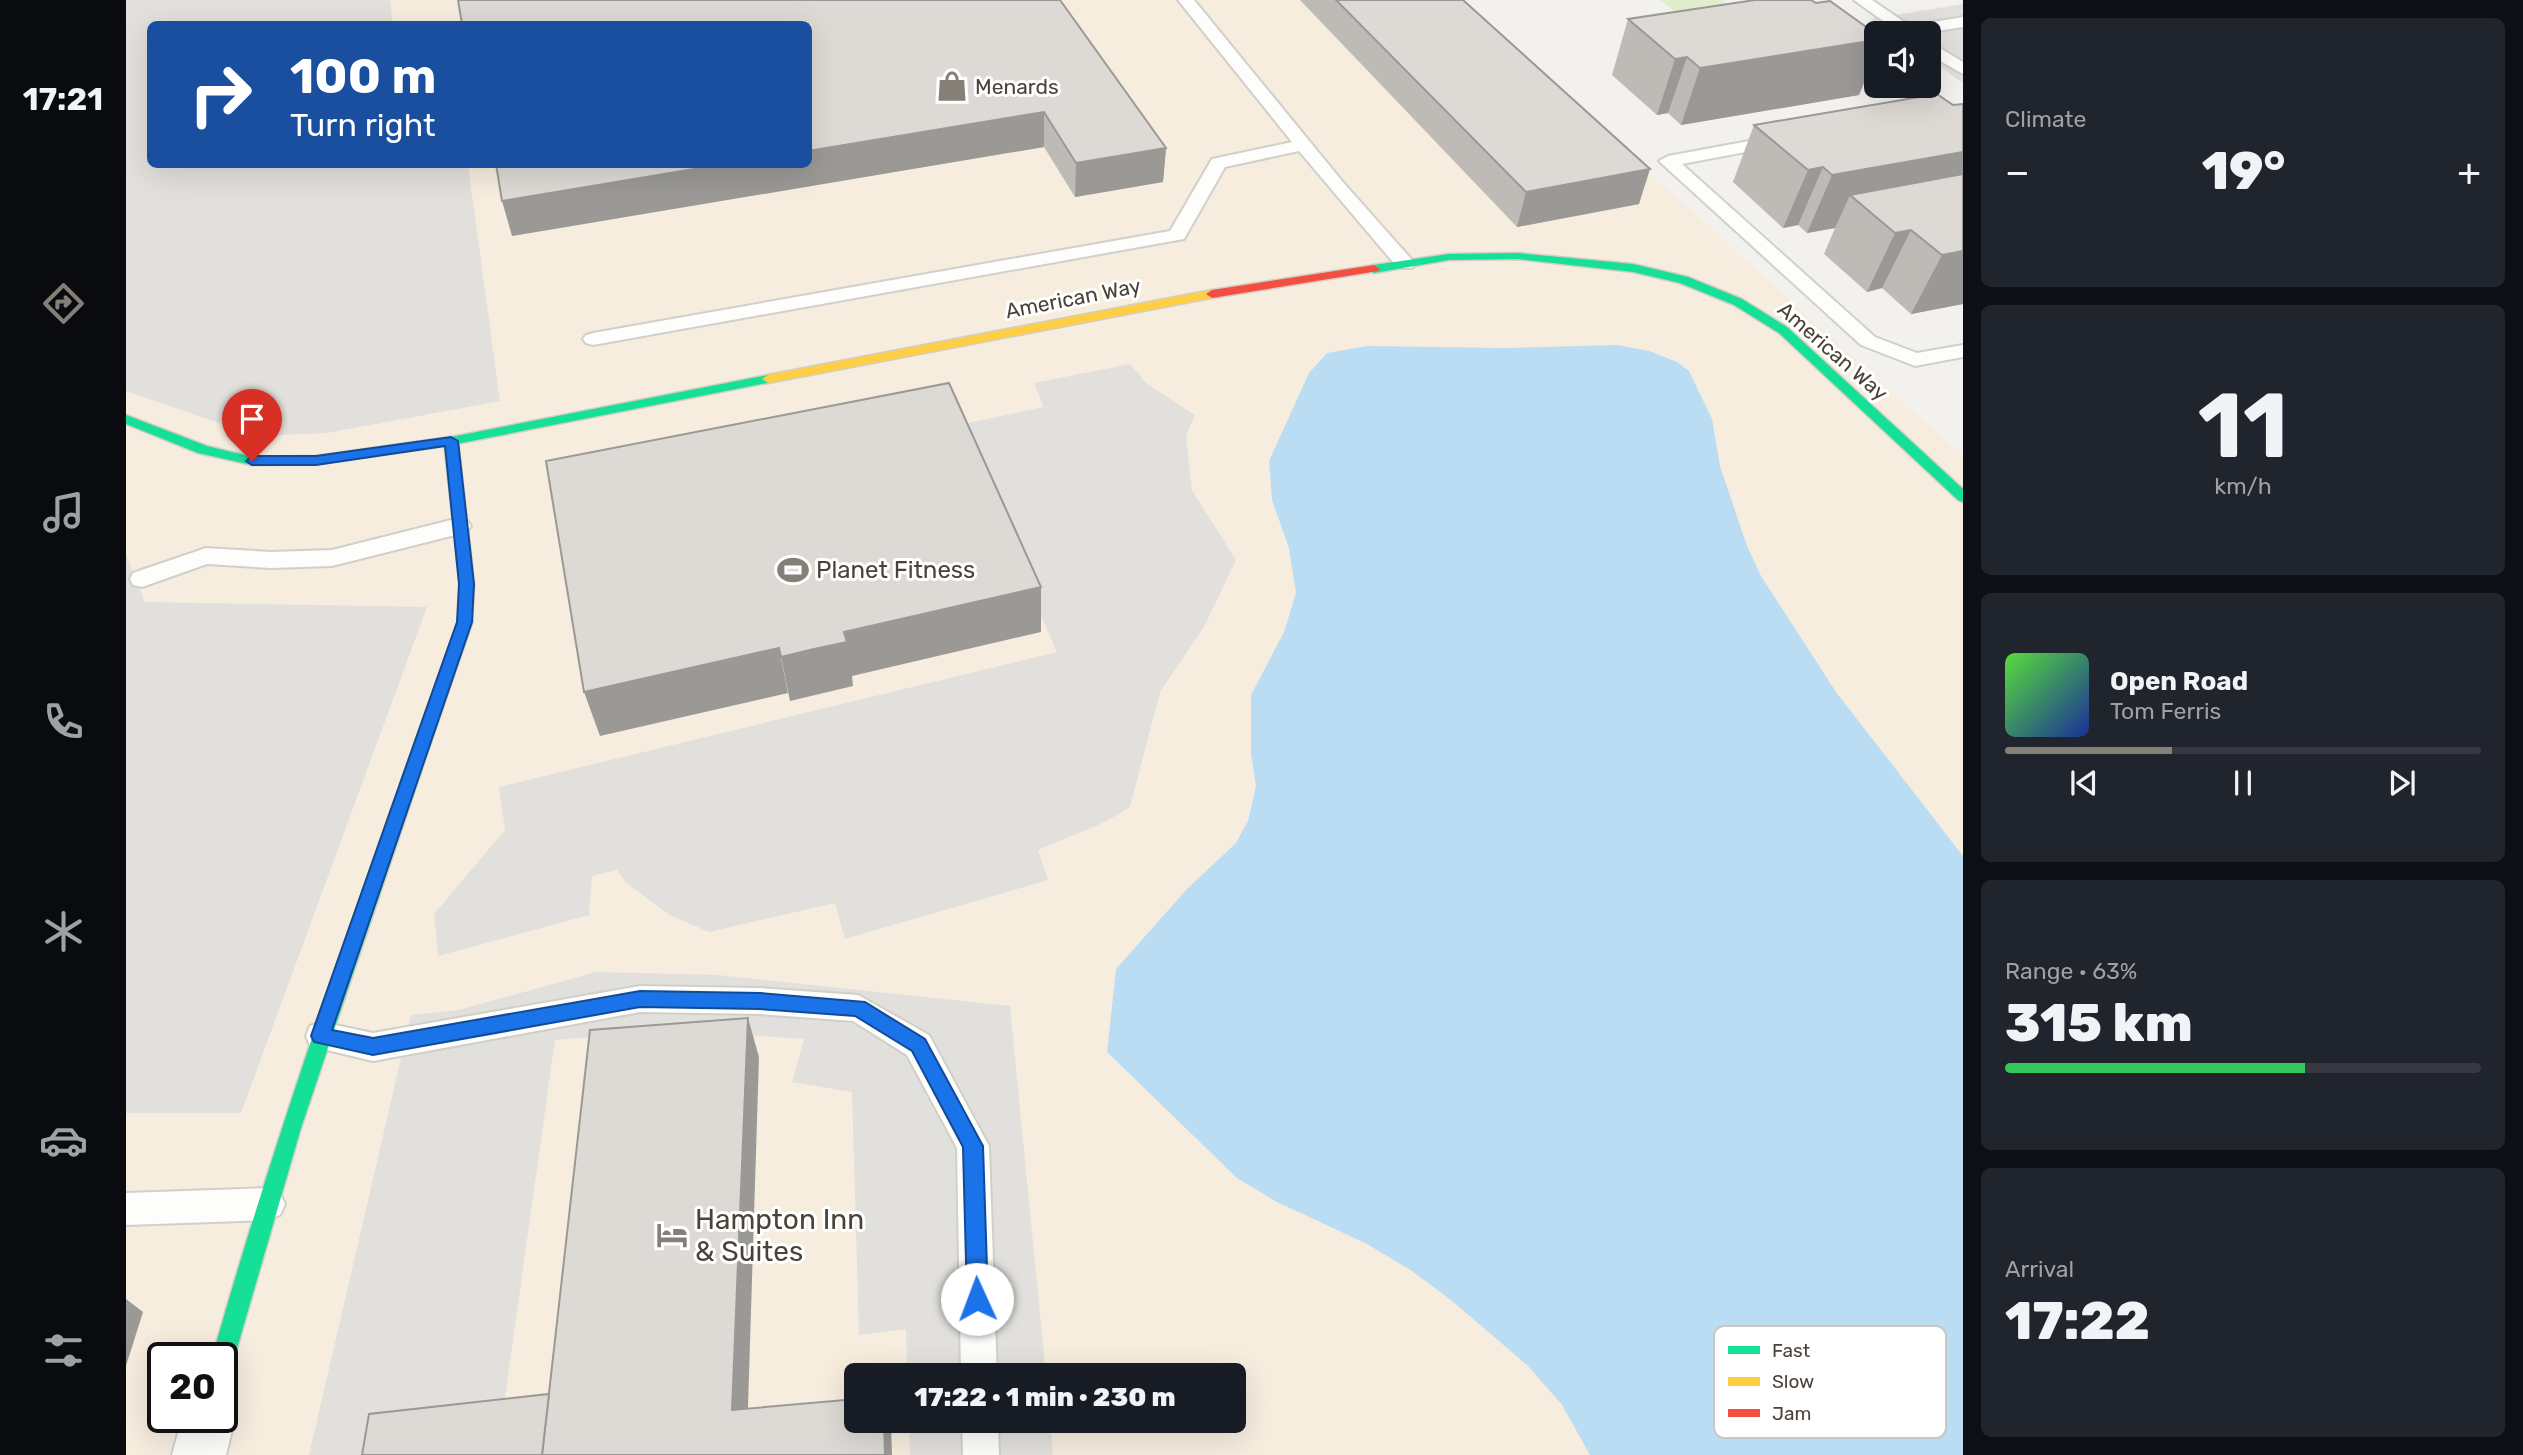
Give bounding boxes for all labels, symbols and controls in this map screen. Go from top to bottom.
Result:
map controls [1864,21,1941,98]
button: sound [1864,21,1941,98]
text: 100 m [290,47,436,105]
icon: right [175,49,266,140]
shop icon: Menards [935,69,969,103]
place label: Menards [975,74,1059,99]
text: 17:21 [23,80,103,118]
text: Climate [2005,105,2086,133]
text: Turn right [290,106,435,144]
text: 19° [2202,140,2285,202]
text: − [2005,149,2030,195]
text: + [2457,149,2481,195]
street label: American Way [1003,273,1143,323]
icon: directions [39,279,88,328]
street label: American Way [1773,296,1893,406]
text: 11 [2198,372,2288,480]
pin [222,389,282,461]
icon: arrive [233,400,271,438]
text: km/h [2214,472,2272,500]
icon: music [39,488,88,537]
sports icon: Planet Fitness [776,553,810,587]
place label: Planet Fitness [816,556,975,584]
text: Open Road [2110,666,2248,697]
icon: phone [39,697,88,746]
text: Tom Ferris [2110,697,2221,725]
icon: previous [2065,764,2103,802]
icon: pause [2224,764,2262,802]
icon: next [2383,764,2421,802]
icon: climate [39,907,88,956]
text: Range · 63% [2005,957,2137,985]
text: 315 km [2005,992,2193,1054]
icon: car [39,1116,88,1165]
place label: Hampton Inn & Suites [695,1203,864,1268]
hotel icon: Hampton Inn & Suites [655,1218,689,1252]
text: Arrival [2005,1255,2074,1283]
position arrow [940,1262,1014,1336]
text: 17:22 [2005,1290,2150,1352]
icon: filters [39,1326,88,1375]
legend [1714,1326,1946,1438]
text: Fast [1772,1339,1811,1362]
speed limit sign: 20 [147,1342,238,1433]
text: Slow [1772,1370,1814,1393]
text: 17:22 · 1 min · 230 m [914,1382,1176,1413]
text: Jam [1772,1402,1811,1425]

